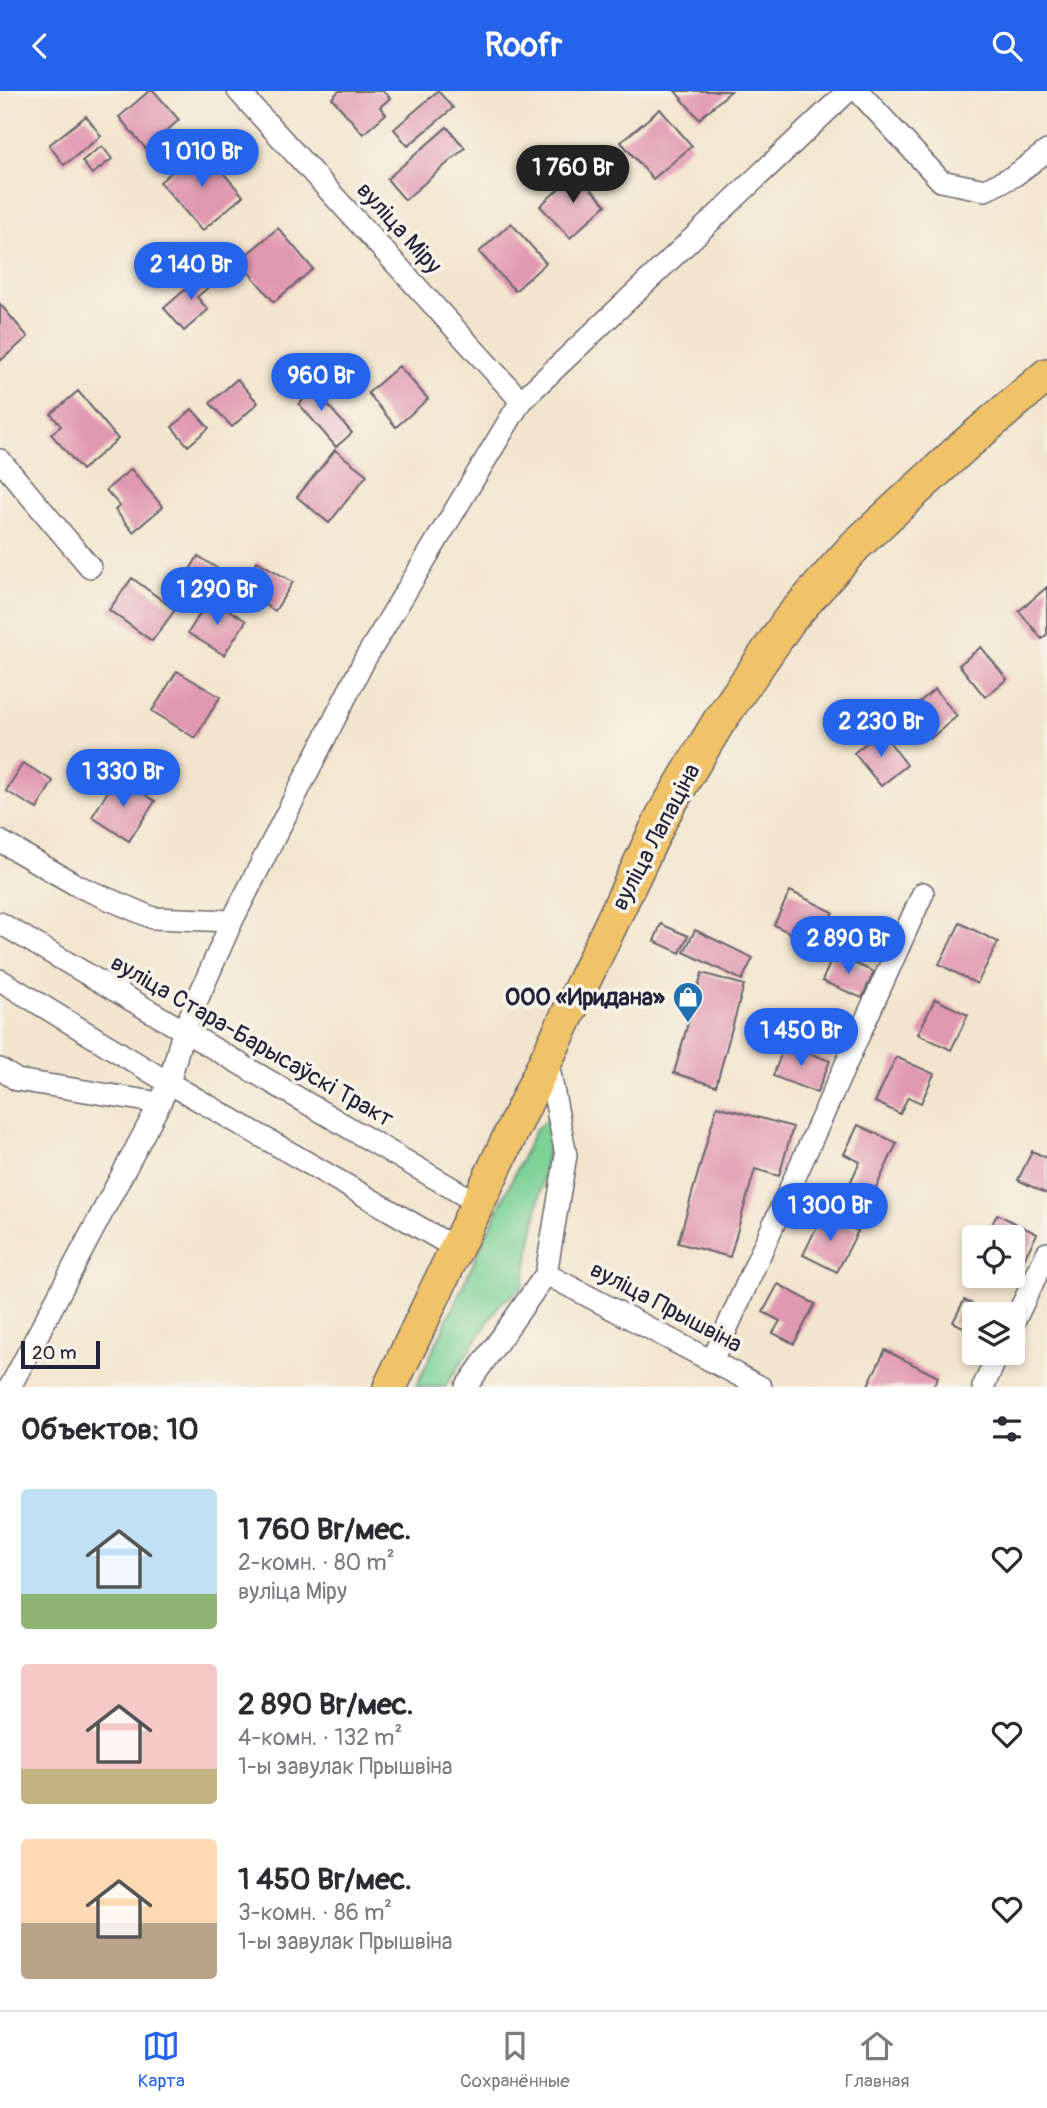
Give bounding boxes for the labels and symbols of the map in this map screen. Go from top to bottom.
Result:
pin: 1 010 Br [130,129,274,189]
pin: 1 760 Br [501,145,645,205]
street label: вуліца Міру [350,176,448,280]
pin: 2 140 Br [119,243,263,302]
pin: 960 Br [264,353,378,413]
pin: 1 290 Br [145,567,289,627]
pin: 2 230 Br [809,699,953,759]
pin: 1 330 Br [51,749,195,809]
street label: вуліца Лапаціна [605,759,707,915]
pin: 2 890 Br [776,917,920,976]
street label: вуліца Стара-Барысаўскі Тракт [106,948,398,1134]
shop icon: ООО «Иридана» [671,980,705,1024]
place label: ООО «Иридана» [505,983,666,1012]
pin: 1 450 Br [729,1009,873,1068]
pin: 1 300 Br [758,1183,902,1243]
street label: вуліца Прышвіна [585,1255,747,1359]
scale bar [21,1338,100,1370]

